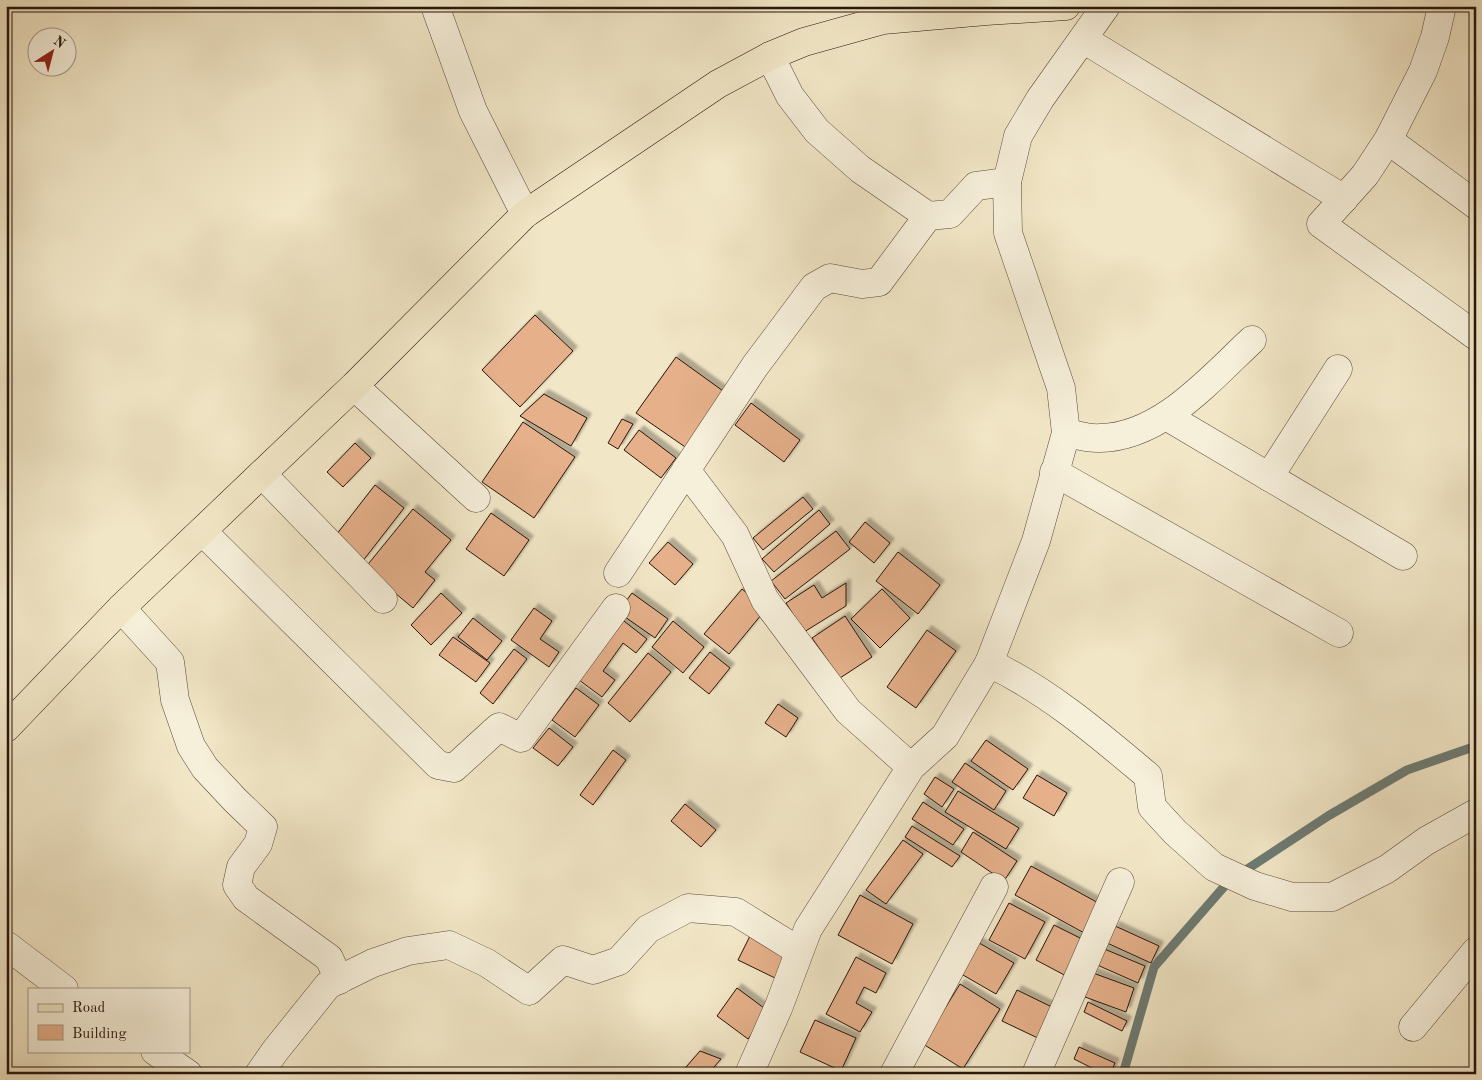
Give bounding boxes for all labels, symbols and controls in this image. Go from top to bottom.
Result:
north arrow [28,28,78,78]
text: N [51,33,68,51]
legend [28,988,190,1052]
text: Road [72,1001,106,1016]
text: Building [72,1027,127,1042]

